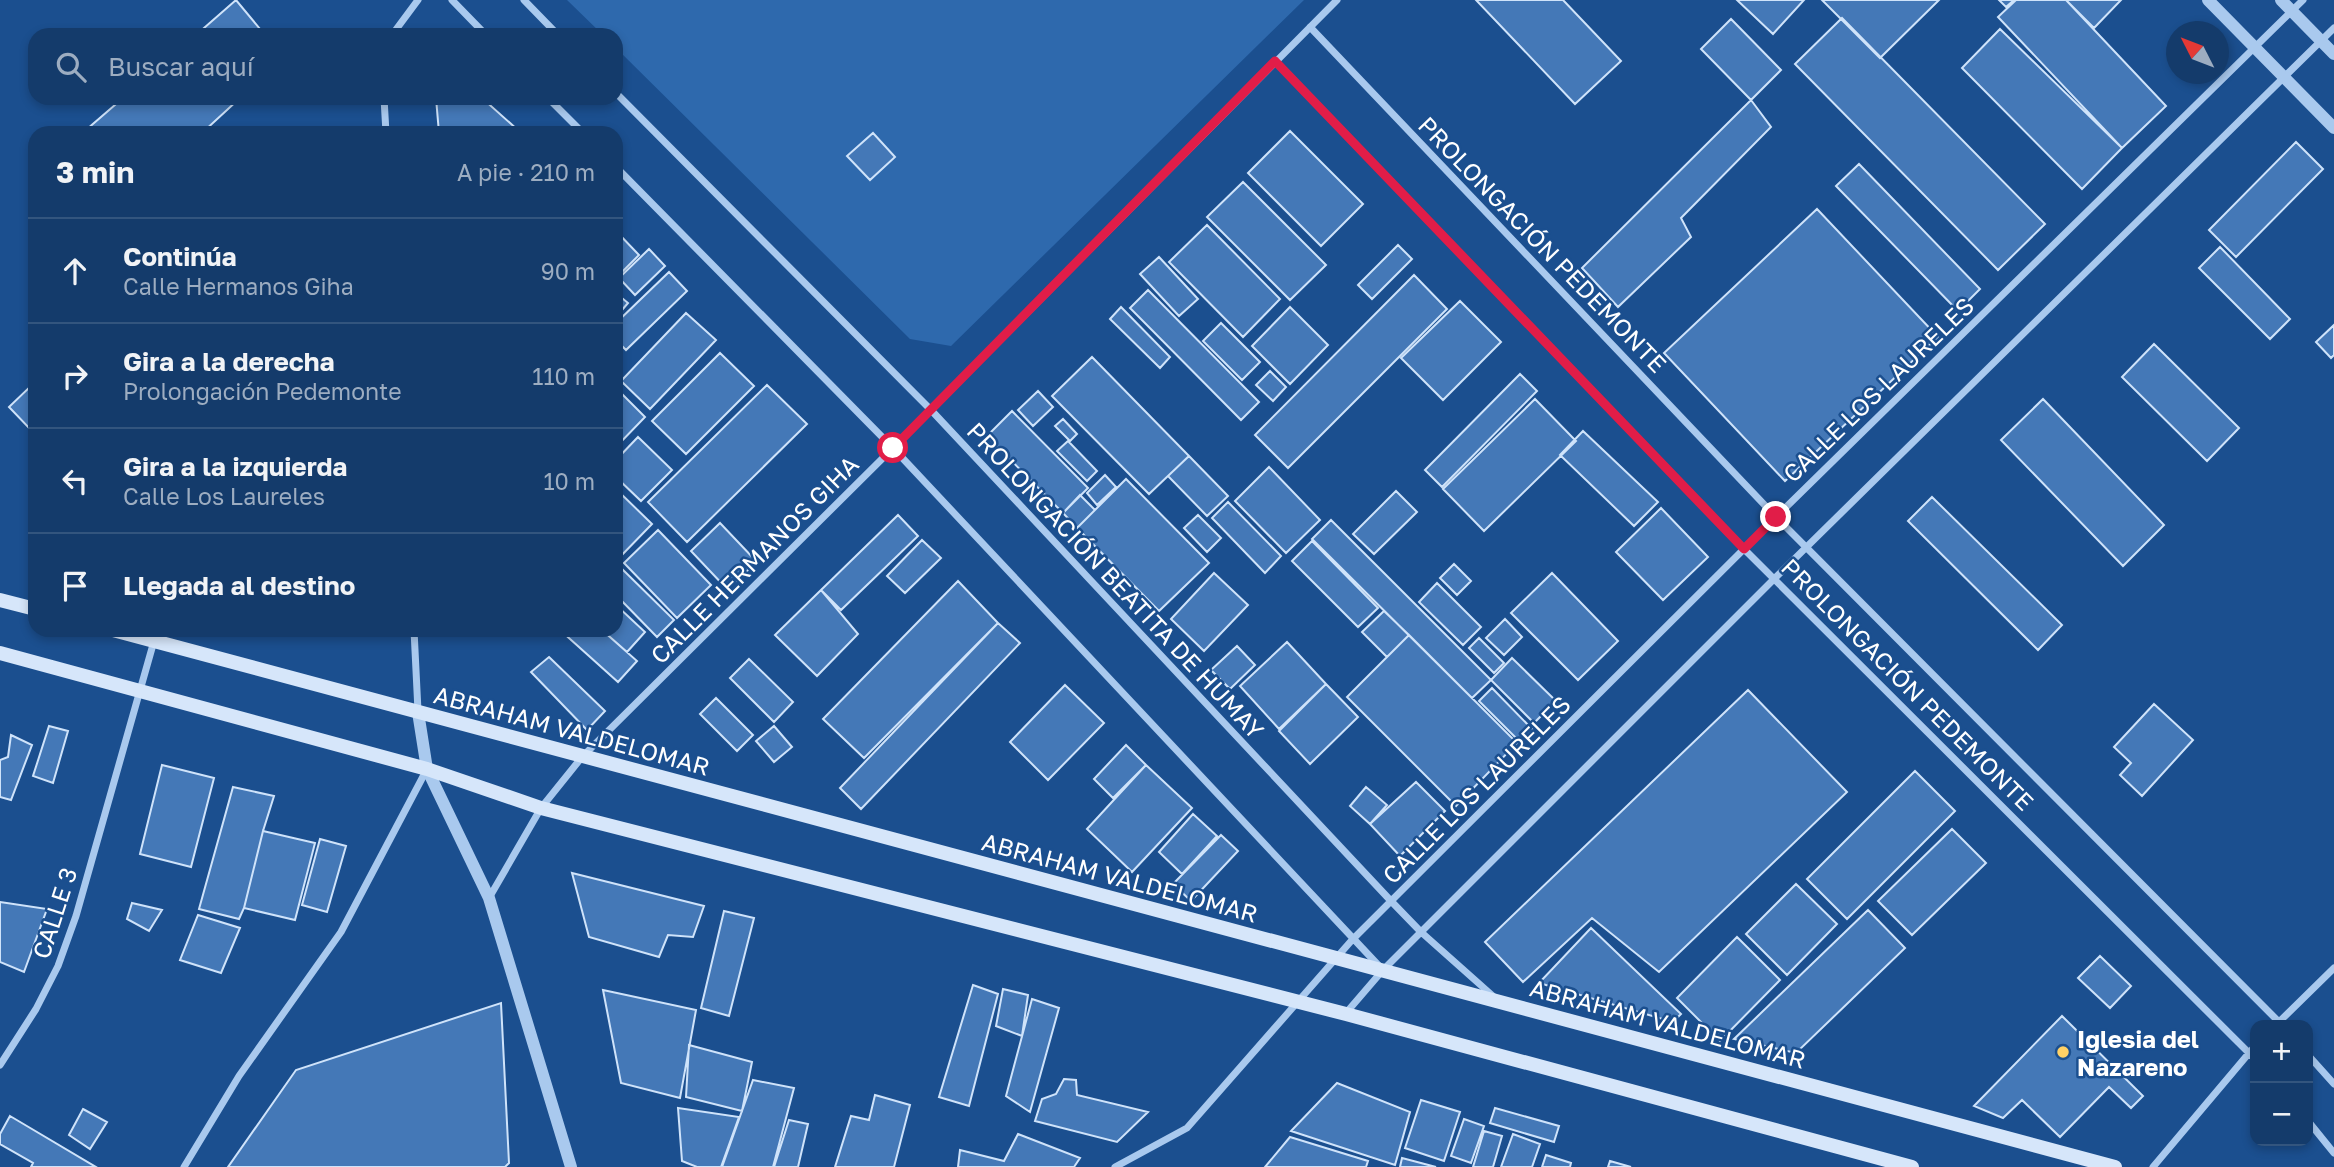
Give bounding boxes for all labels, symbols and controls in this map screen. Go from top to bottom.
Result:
north arrow [2166,21,2229,84]
search box [28,28,623,105]
icon: search [52,48,90,86]
text: Buscar aquí [108,51,254,82]
street label: PROLONGACIÓN PEDEMONTE [1413,110,1673,378]
text: 3 min [56,154,134,190]
text: A pie · 210 m [457,158,595,186]
text: Continúa [123,241,237,272]
icon: ahead [56,252,94,290]
text: 90 m [541,257,595,285]
text: Calle Hermanos Giha [123,272,354,300]
street label: CALLE LOS LAURELES [1777,290,1979,488]
text: Gira a la derecha [123,346,335,377]
icon: right [56,357,94,395]
text: 110 m [532,362,595,390]
text: Prolongación Pedemonte [123,377,401,405]
street label: PROLONGACIÓN BEATITA DE HUMAY [962,416,1271,745]
route start [877,432,908,463]
street label: CALLE HERMANOS GIHA [644,449,864,669]
text: Gira a la izquierda [123,451,347,482]
icon: left [56,462,94,500]
text: 10 m [543,467,595,495]
text: Calle Los Laureles [123,482,325,510]
route end [1760,501,1791,532]
street label: PROLONGACIÓN PEDEMONTE [1776,552,2040,816]
icon: arrive [56,567,94,605]
text: Llegada al destino [123,570,355,601]
street label: ABRAHAM VALDELOMAR [431,679,713,781]
street label: CALLE LOS LAURELES [1376,689,1576,889]
street label: ABRAHAM VALDELOMAR [979,826,1261,928]
street label: CALLE 3 [26,864,82,962]
street label: ABRAHAM VALDELOMAR [1527,972,1809,1074]
map controls [2250,1020,2313,1146]
button: + [2250,1020,2313,1083]
place label: Iglesia del Nazareno [2077,1024,2199,1081]
marker: Iglesia del Nazareno [2055,1044,2071,1060]
button: − [2250,1083,2313,1146]

